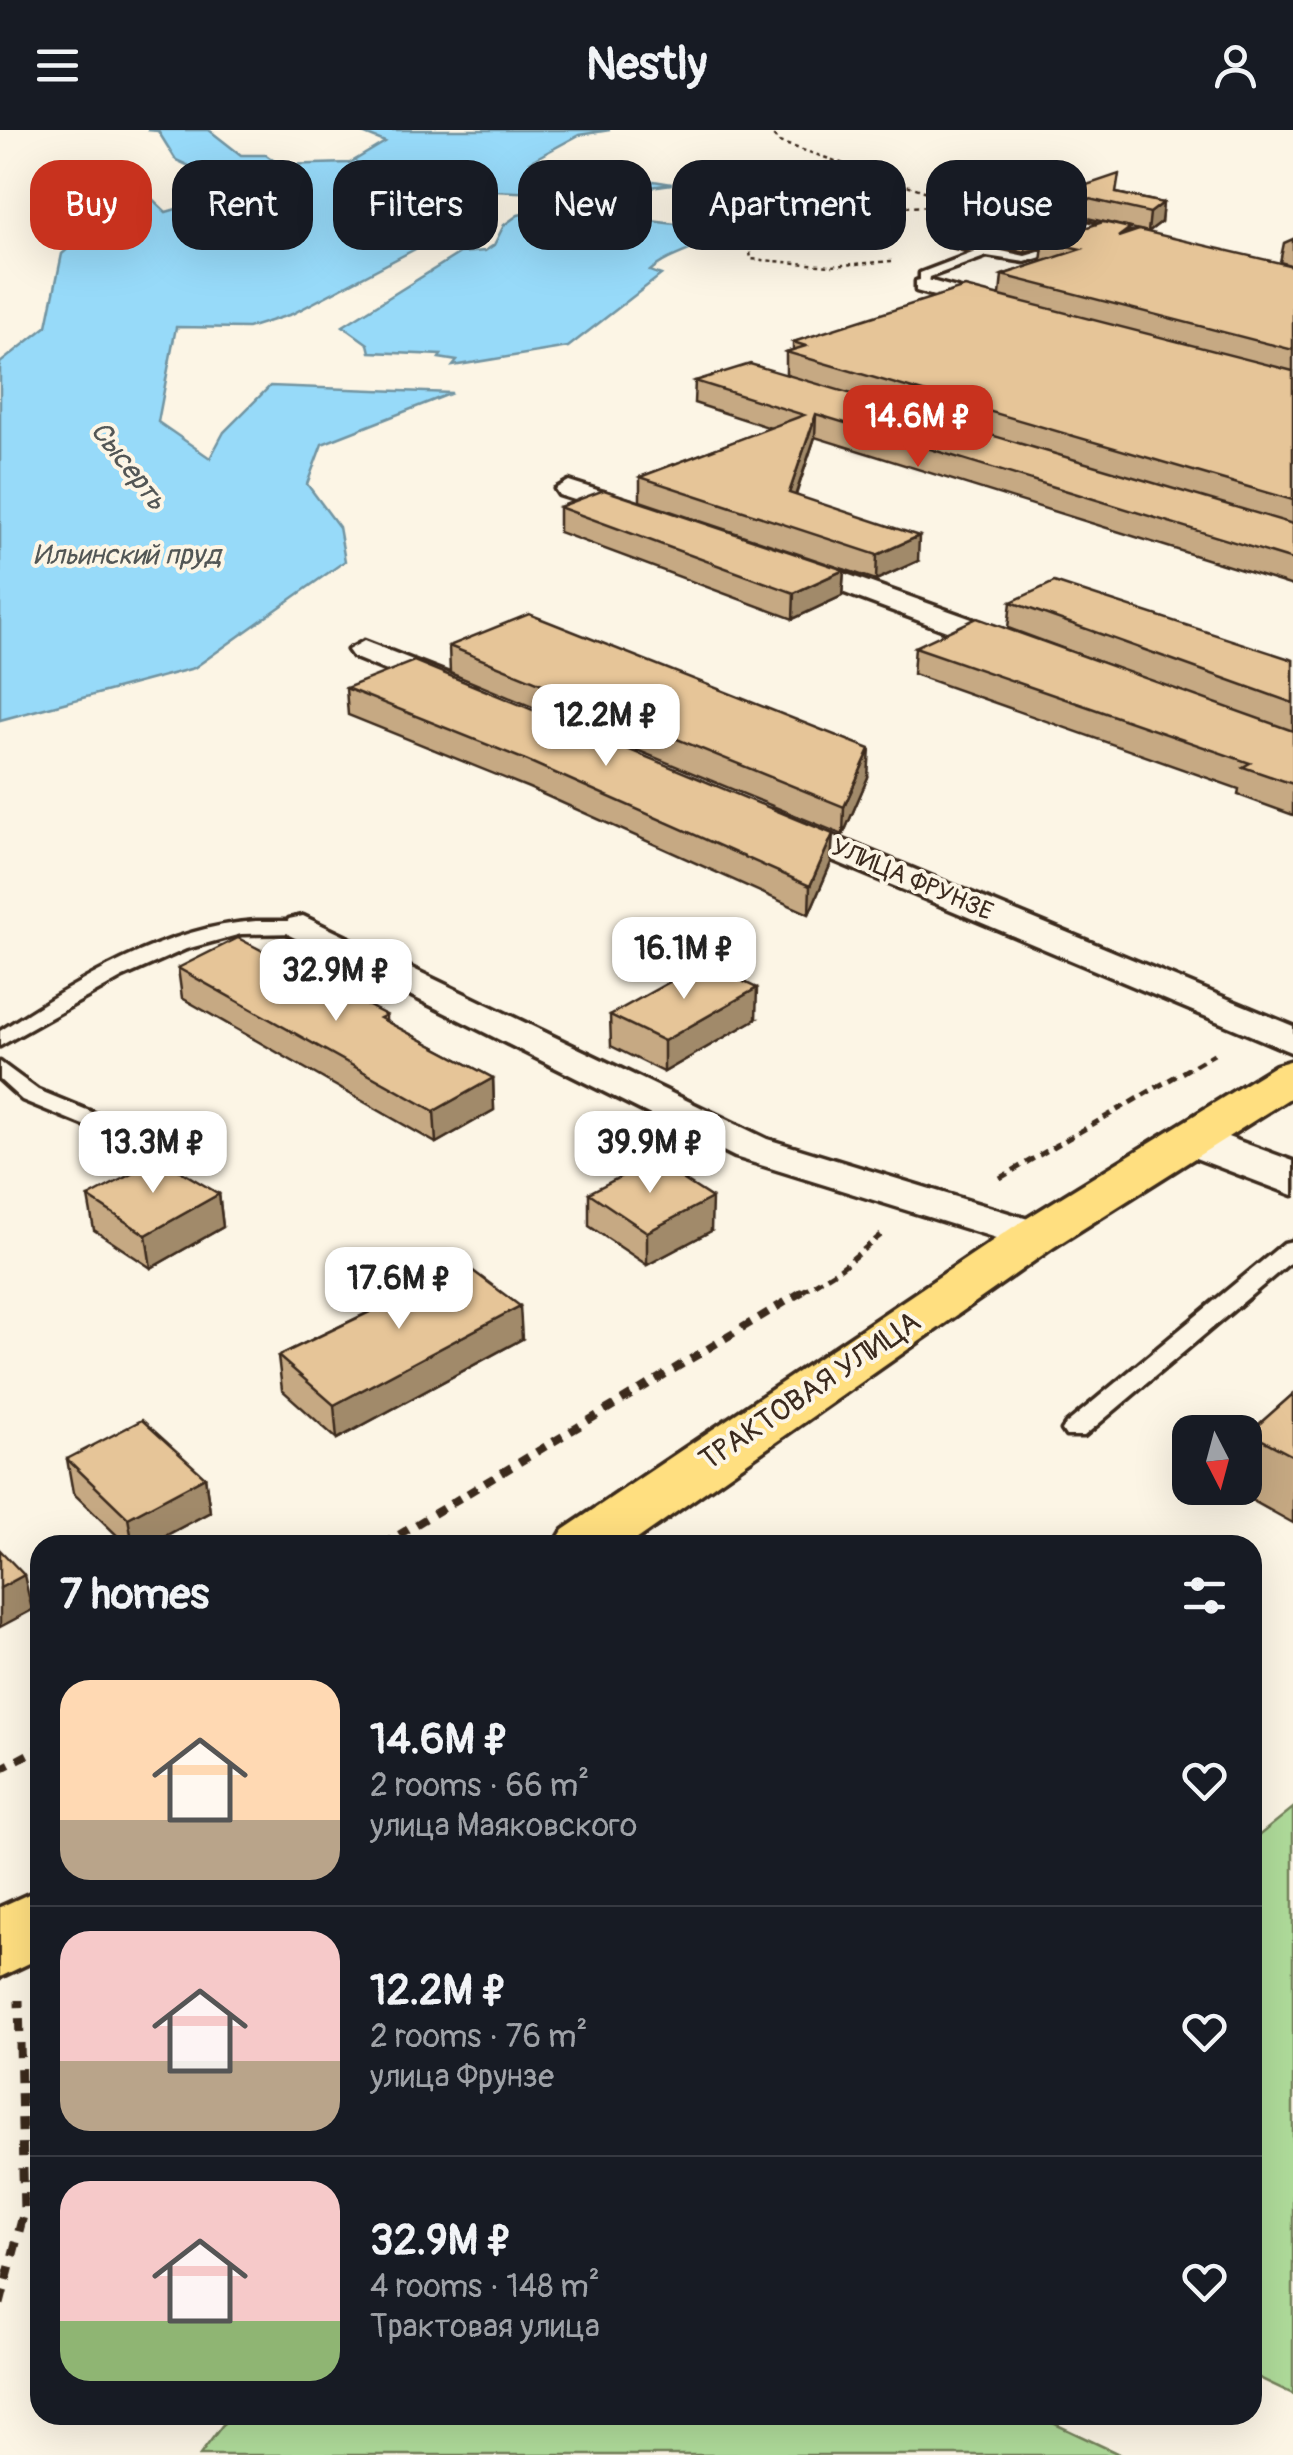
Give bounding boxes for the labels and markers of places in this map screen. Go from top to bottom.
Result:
pin: 14.6M ₽ [826,385,1010,470]
pin: 12.2M ₽ [514,684,698,769]
pin: 16.1M ₽ [592,917,776,1002]
pin: 32.9M ₽ [244,939,428,1024]
pin: 13.3M ₽ [61,1111,245,1196]
pin: 39.9M ₽ [558,1111,742,1196]
pin: 17.6M ₽ [307,1247,491,1332]

